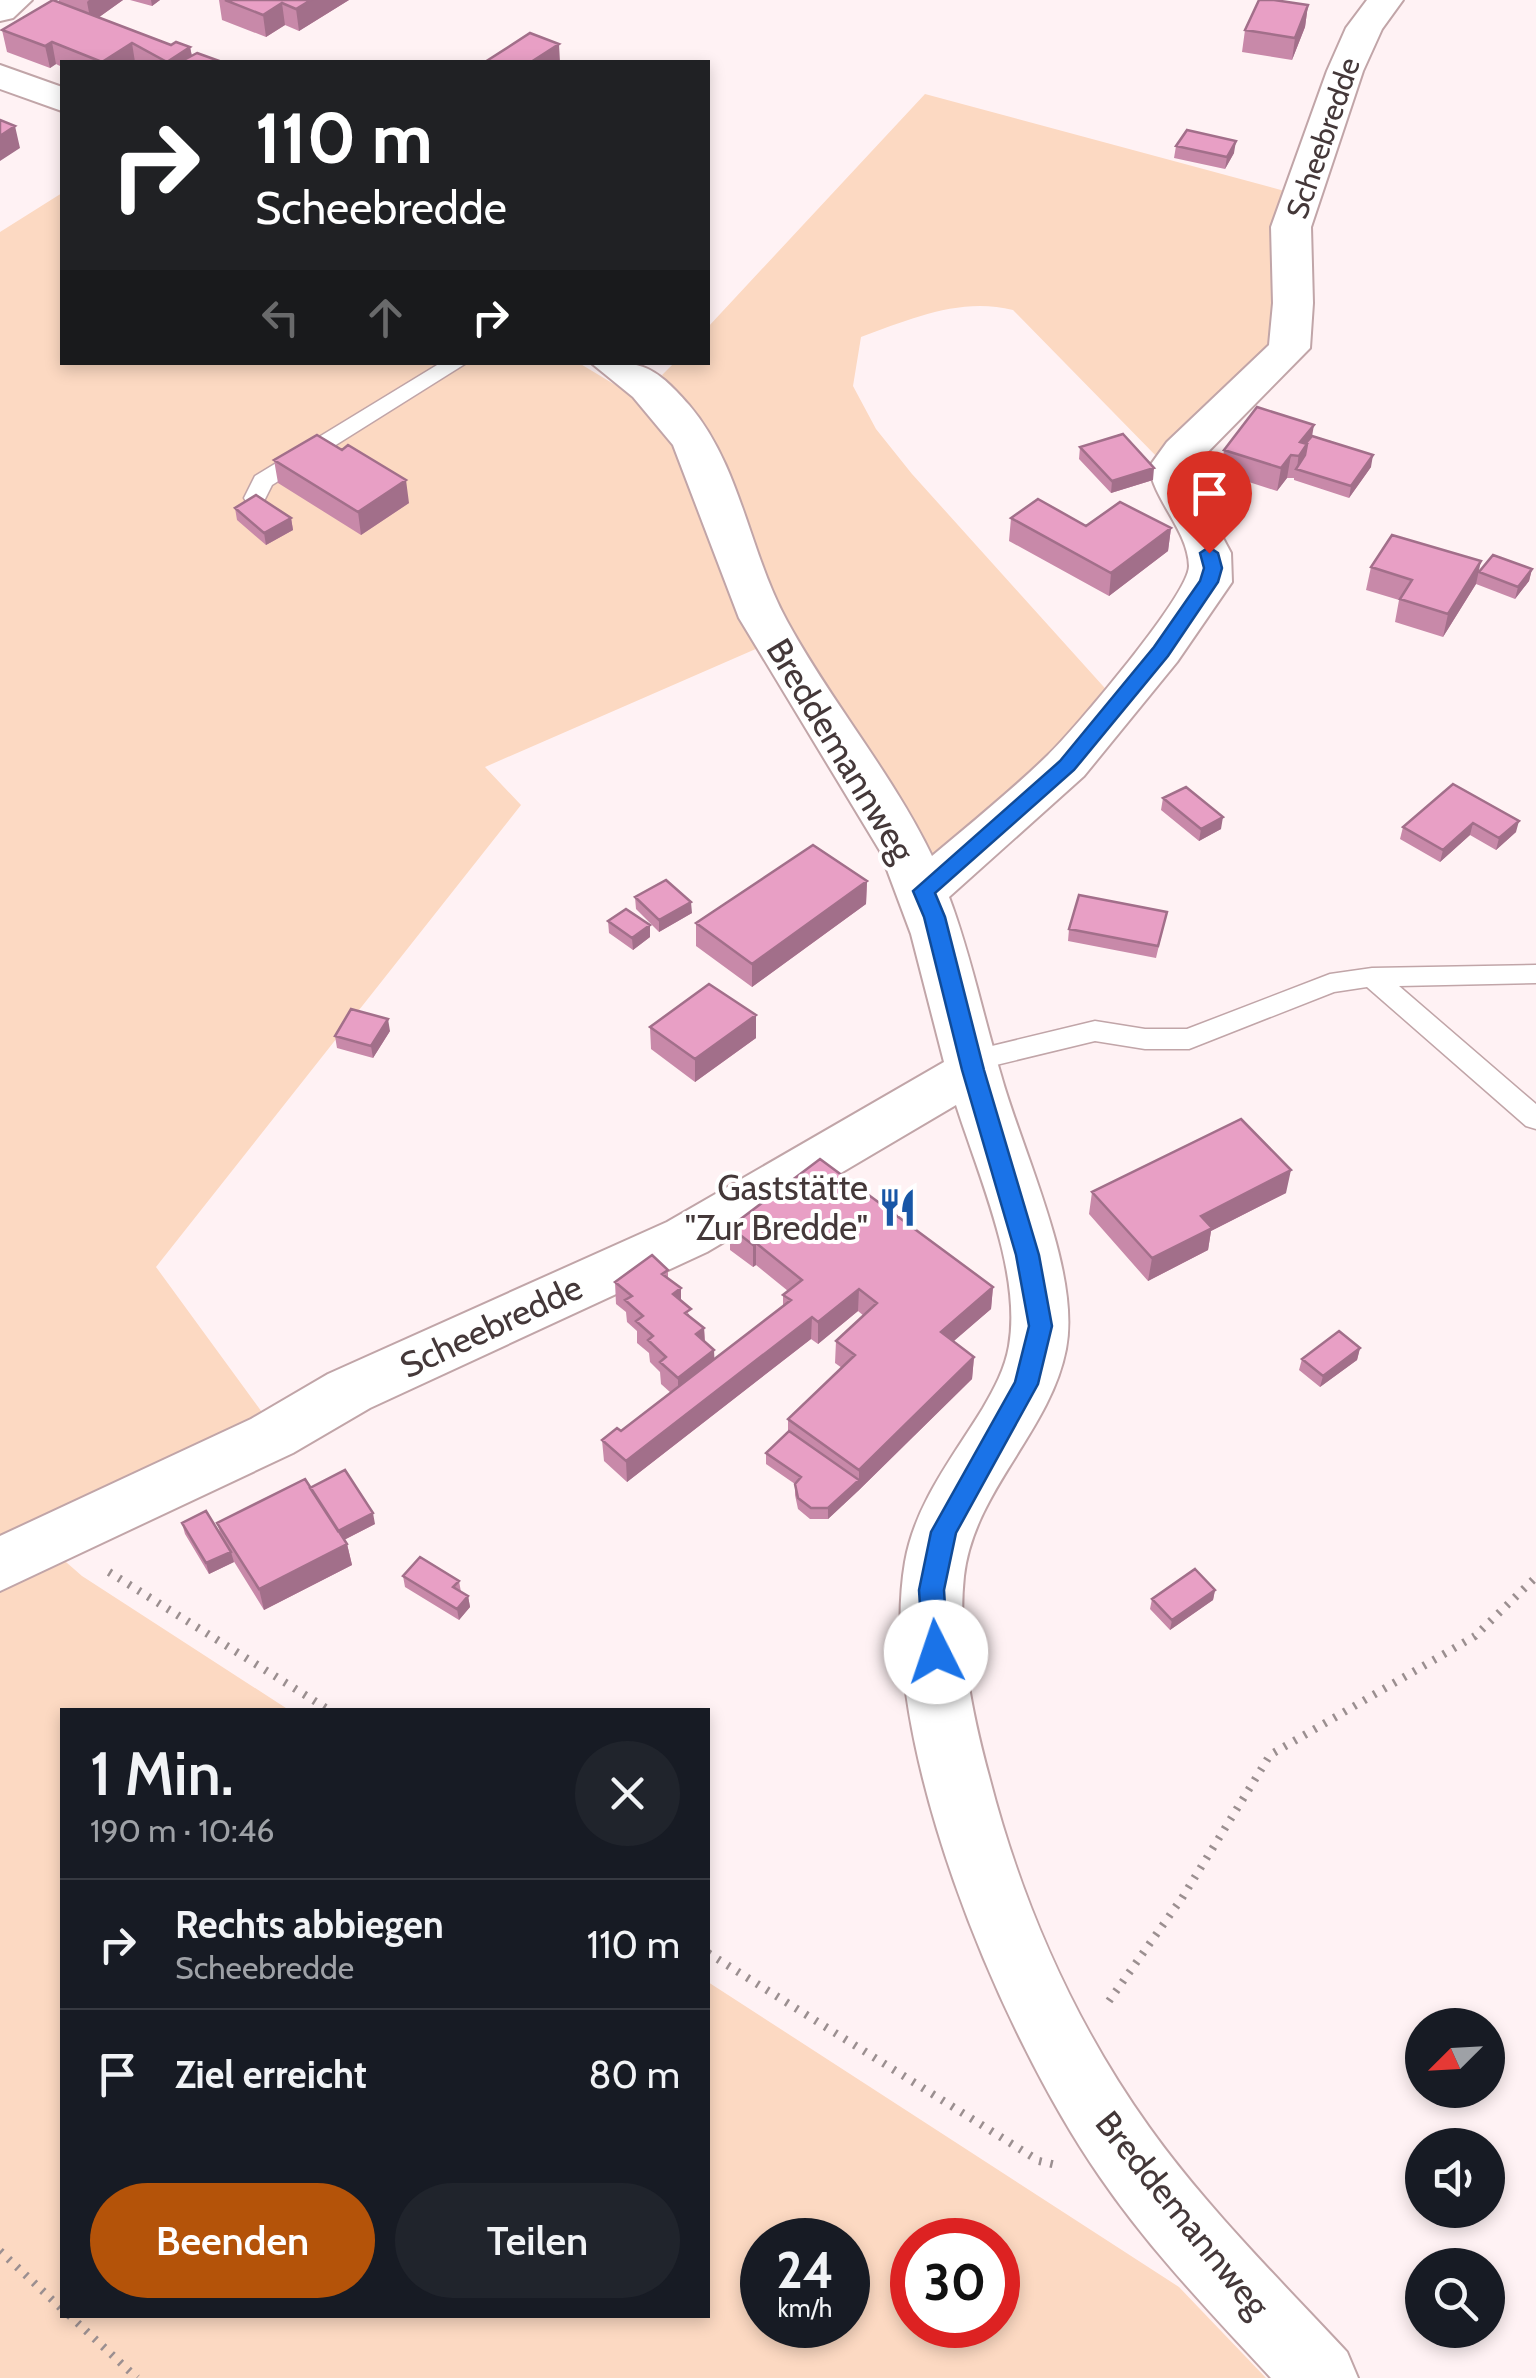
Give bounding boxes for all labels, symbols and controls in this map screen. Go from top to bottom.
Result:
street label: Scheebredde [1278,53,1368,223]
text: 110 m [255,95,433,181]
icon: right [90,100,220,230]
text: Scheebredde [255,181,507,235]
icon: left [253,290,308,345]
icon: ahead [358,290,413,345]
icon: right [463,290,518,345]
pin [1167,451,1252,554]
icon: arrive [1182,466,1237,521]
street label: Breddemannweg [757,631,925,870]
place label: Gaststätte "Zur Bredde" [685,1166,868,1249]
restaurant icon: Gaststätte "Zur Bredde" [877,1186,919,1228]
street label: Scheebredde [393,1265,589,1387]
position arrow [884,1600,988,1704]
text: 1 Min. [90,1737,234,1810]
button: close [575,1741,680,1846]
text: 190 m · 10:46 [90,1811,274,1850]
text: Rechts abbiegen [175,1901,444,1948]
icon: right [90,1917,145,1972]
text: 110 m [587,1921,680,1968]
text: Scheebredde [175,1948,354,1987]
north arrow [1405,2008,1505,2108]
map controls [1405,2008,1505,2348]
icon: arrive [90,2047,145,2102]
text: Ziel erreicht [175,2051,367,2098]
text: 80 m [589,2051,680,2098]
street label: Breddemannweg [1087,2102,1280,2326]
button: sound [1405,2128,1505,2228]
button: Beenden [90,2183,375,2298]
button: Teilen [395,2183,680,2298]
speed limit sign: 30 [890,2218,1020,2348]
text: 24 [776,2240,834,2301]
button: search [1405,2248,1505,2348]
text: km/h [778,2293,832,2323]

